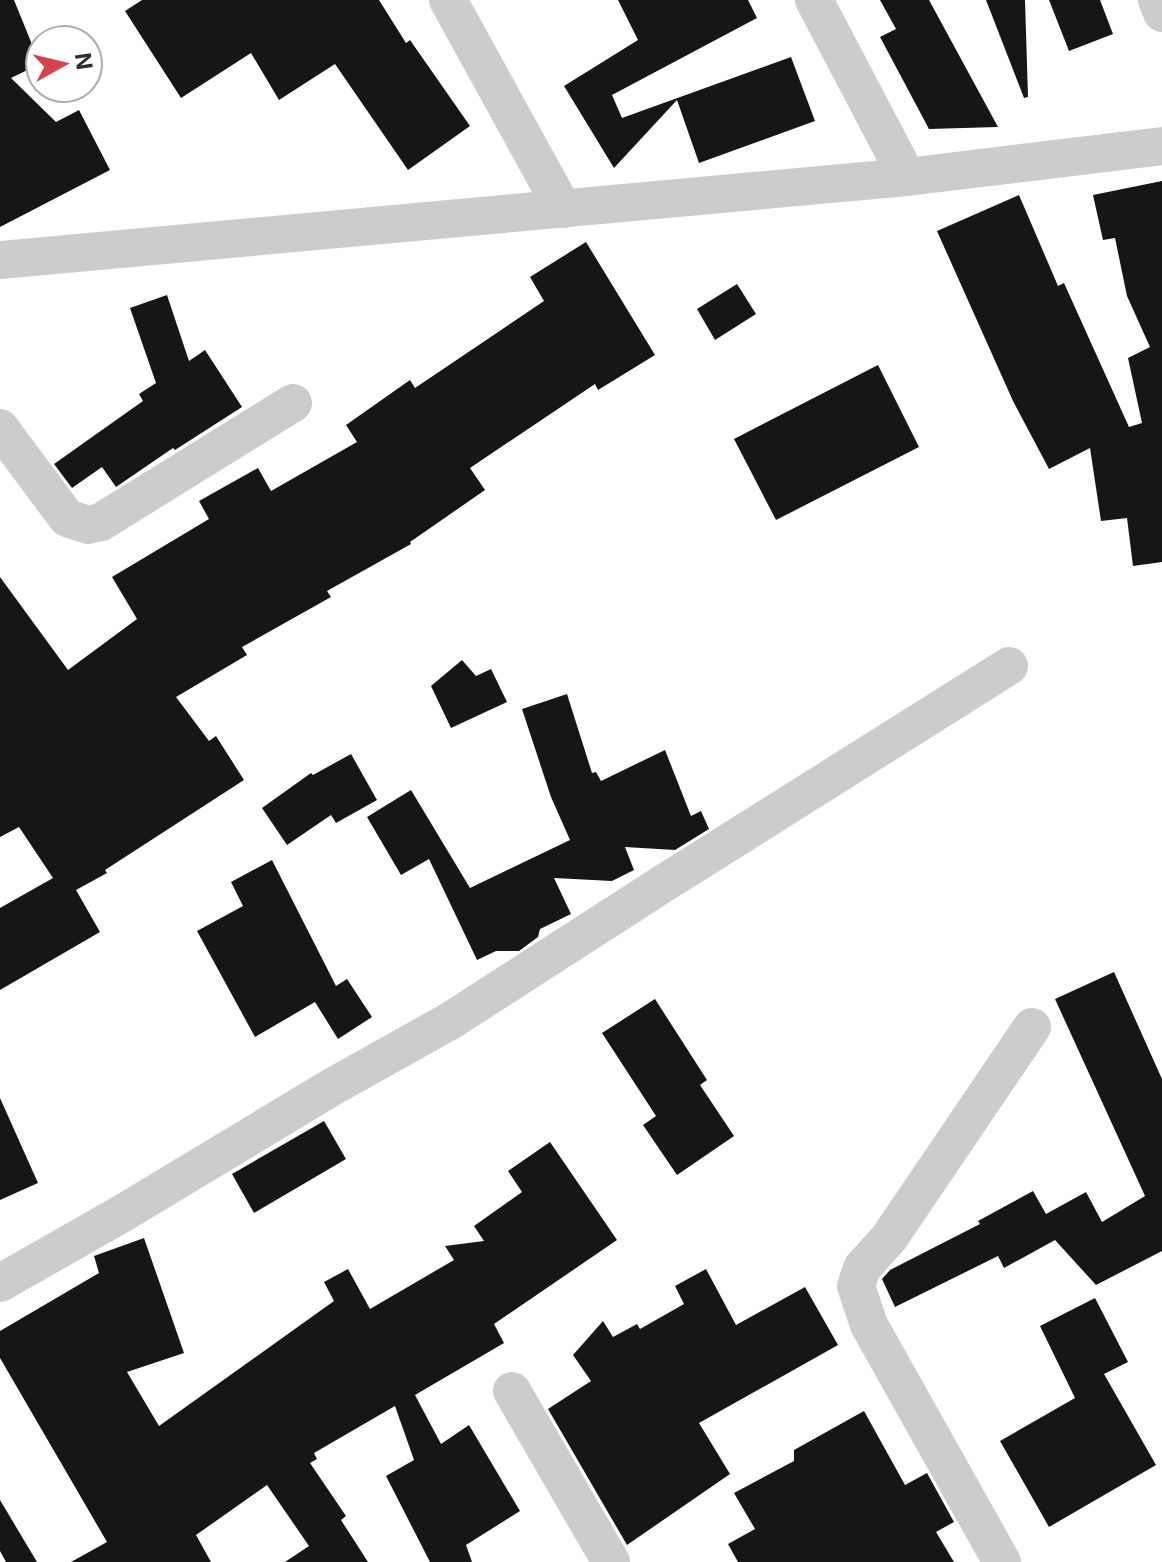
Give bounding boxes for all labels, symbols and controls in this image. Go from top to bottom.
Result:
north arrow [24,24,104,104]
text: N [70,51,98,71]

